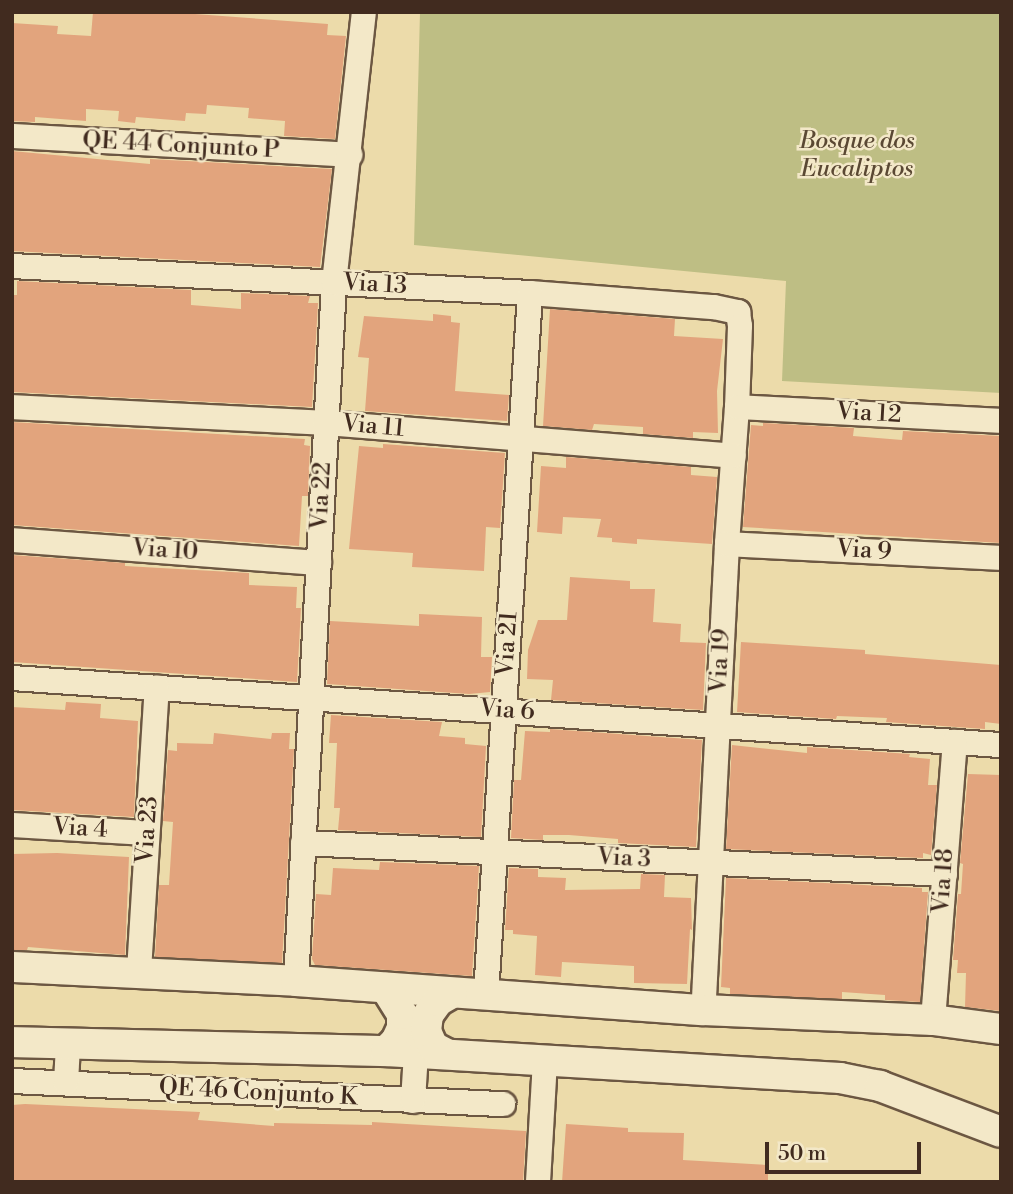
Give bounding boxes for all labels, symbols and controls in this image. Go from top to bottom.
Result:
street label: QE 44 Conjunto P [82,126,280,166]
park label: Bosque dos Eucaliptos [799,128,915,184]
street label: Via 13 [342,269,408,301]
street label: Via 12 [836,398,902,430]
street label: Via 11 [341,410,405,444]
street label: Via 22 [306,461,338,531]
street label: Via 10 [131,534,199,568]
street label: Via 9 [836,535,892,567]
street label: Via 21 [491,611,525,677]
street label: Via 19 [705,628,737,694]
street label: Via 6 [478,695,536,727]
street label: Via 23 [131,795,165,865]
street label: Via 4 [52,813,108,845]
street label: Via 3 [596,843,652,875]
street label: Via 18 [927,847,961,915]
street label: QE 46 Conjunto K [158,1073,358,1113]
scale bar [768,1128,924,1172]
text: 50 m [778,1141,826,1167]

